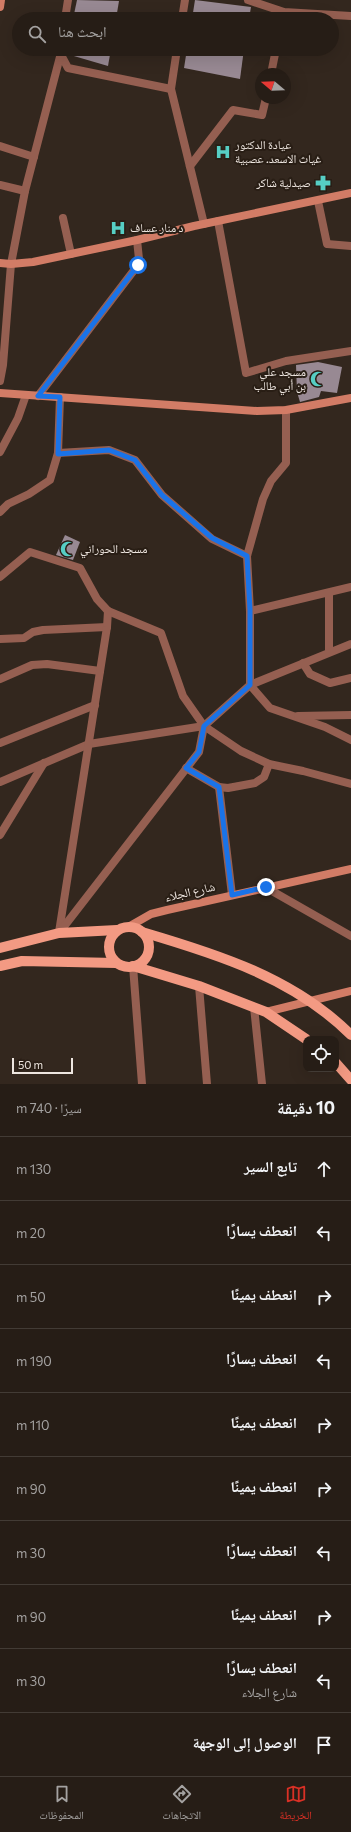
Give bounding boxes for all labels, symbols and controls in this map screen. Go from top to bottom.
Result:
search box [12,12,339,56]
text: ابحث هنا [58,22,107,40]
icon: search [26,23,48,45]
north arrow [255,68,291,104]
place label: عيادة الدكتور غياث الاسعد. عصبية [234,137,321,166]
hospital icon: عيادة الدكتور غياث الاسعد. عصبية [214,143,232,161]
pharmacy icon: صيدلية شاكر [314,174,332,192]
place label: صيدلية شاكر [255,175,311,190]
hospital icon: د منار عساف [109,219,127,237]
place label: د منار عساف [130,220,183,234]
route start [129,256,147,274]
place label: مسجد علي بن أبي طالب [253,364,306,396]
mosque icon: مسجد علي بن أبي طالب [309,370,327,388]
mosque icon: مسجد الحوراني [59,540,77,558]
place label: مسجد الحوراني [80,541,147,559]
street label: شارع الجلاء [163,878,217,906]
route end [257,878,275,896]
map controls [303,1036,339,1072]
button: locate [303,1036,339,1072]
scale bar [12,1056,73,1075]
text: 50 m [18,1058,43,1071]
text: 10 دقيقة [277,1097,335,1118]
text: سيرًا · 740 m [16,1100,82,1116]
text: تابع السير [244,1157,297,1175]
icon: ahead [313,1158,335,1180]
text: 130 m [16,1161,51,1177]
text: انعطف يسارًا [226,1221,297,1239]
icon: left [313,1222,335,1244]
text: 20 m [16,1225,46,1241]
text: انعطف يمينًا [231,1285,297,1303]
icon: right [313,1286,335,1308]
text: 50 m [16,1289,46,1305]
text: انعطف يسارًا [226,1349,297,1367]
icon: left [313,1350,335,1372]
text: 190 m [16,1353,52,1369]
text: انعطف يمينًا [231,1413,297,1431]
icon: right [313,1414,335,1436]
text: 110 m [16,1417,49,1433]
text: انعطف يمينًا [231,1477,297,1495]
icon: right [313,1478,335,1500]
text: 90 m [16,1481,46,1497]
text: انعطف يسارًا [226,1541,297,1559]
icon: left [313,1542,335,1564]
text: 30 m [16,1545,46,1561]
text: انعطف يمينًا [231,1605,297,1623]
icon: right [313,1606,335,1628]
text: 90 m [16,1609,46,1625]
text: انعطف يسارًا [226,1658,297,1676]
icon: left [313,1670,335,1692]
text: 30 m [16,1673,46,1689]
text: شارع الجلاء [242,1684,297,1700]
text: الوصول إلى الوجهة [193,1733,297,1751]
icon: arrive [313,1734,335,1756]
tab: المحفوظات [39,1783,84,1826]
tab: الاتجاهات [162,1783,201,1826]
tab: الخريطة [279,1783,312,1826]

